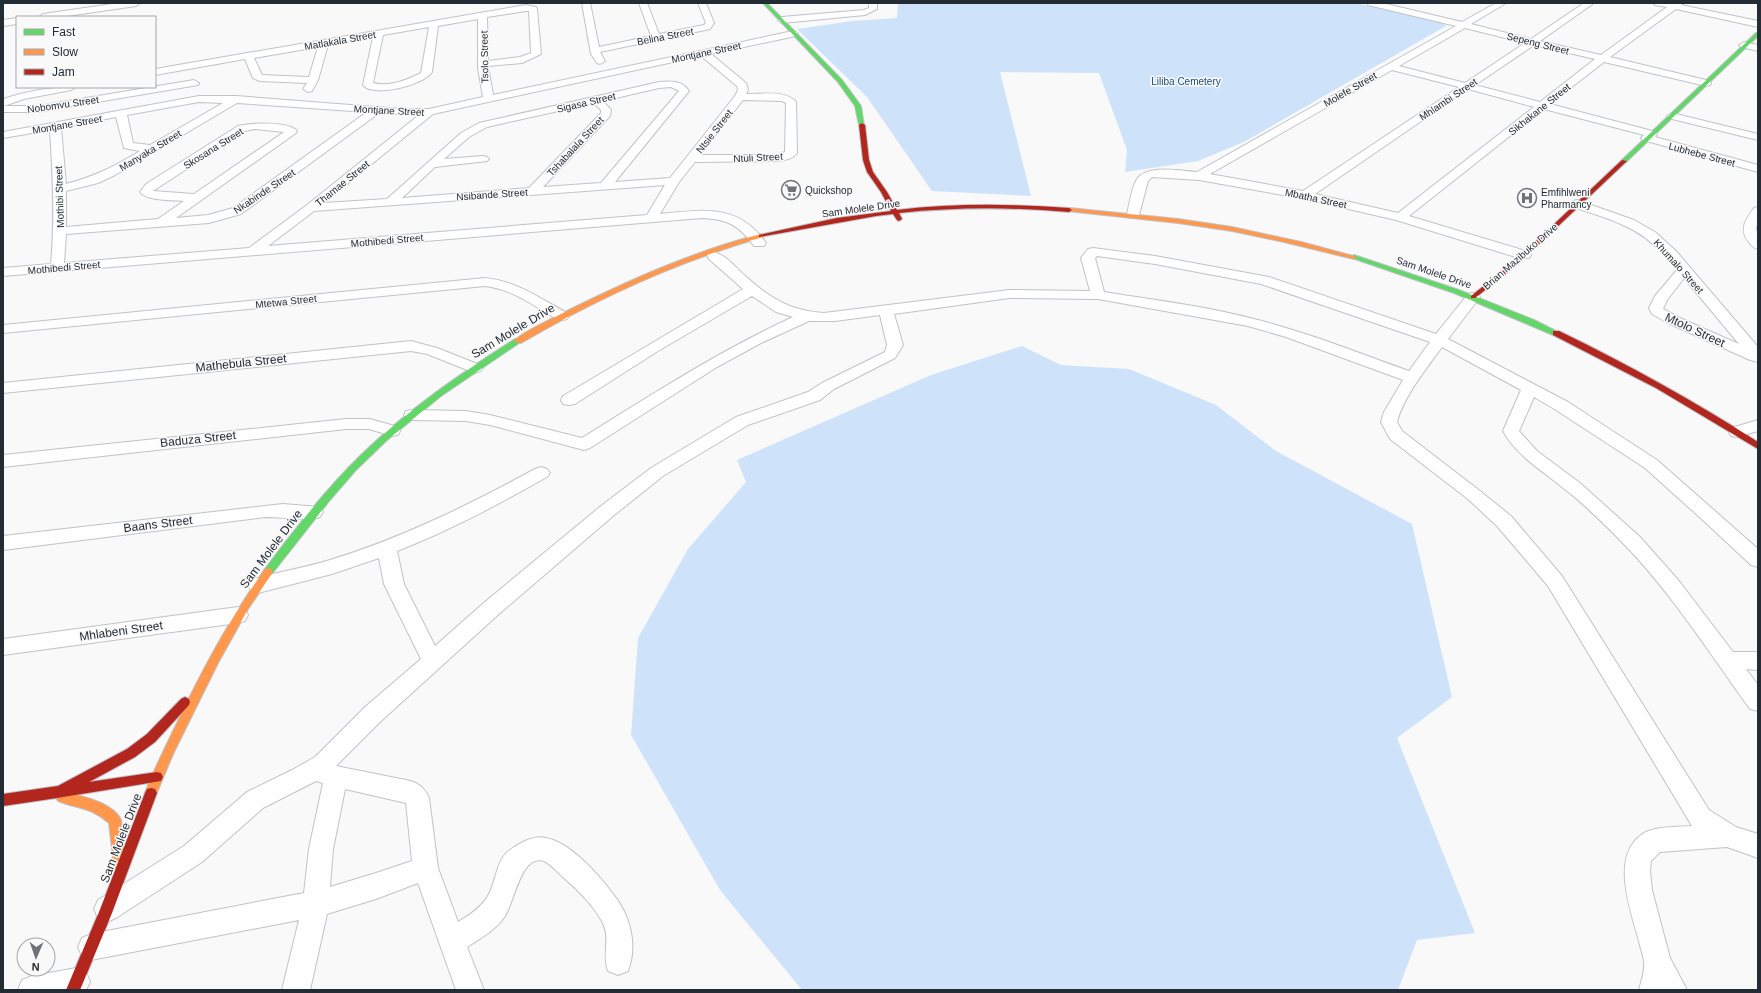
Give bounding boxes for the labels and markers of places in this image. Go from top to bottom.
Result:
supermarket icon: Quickshop [780,179,802,201]
place label: Quickshop [805,185,853,196]
hospital icon: Emfihlweni Pharmancy [1516,187,1538,209]
place label: Emfihlweni Pharmancy [1541,187,1592,210]

